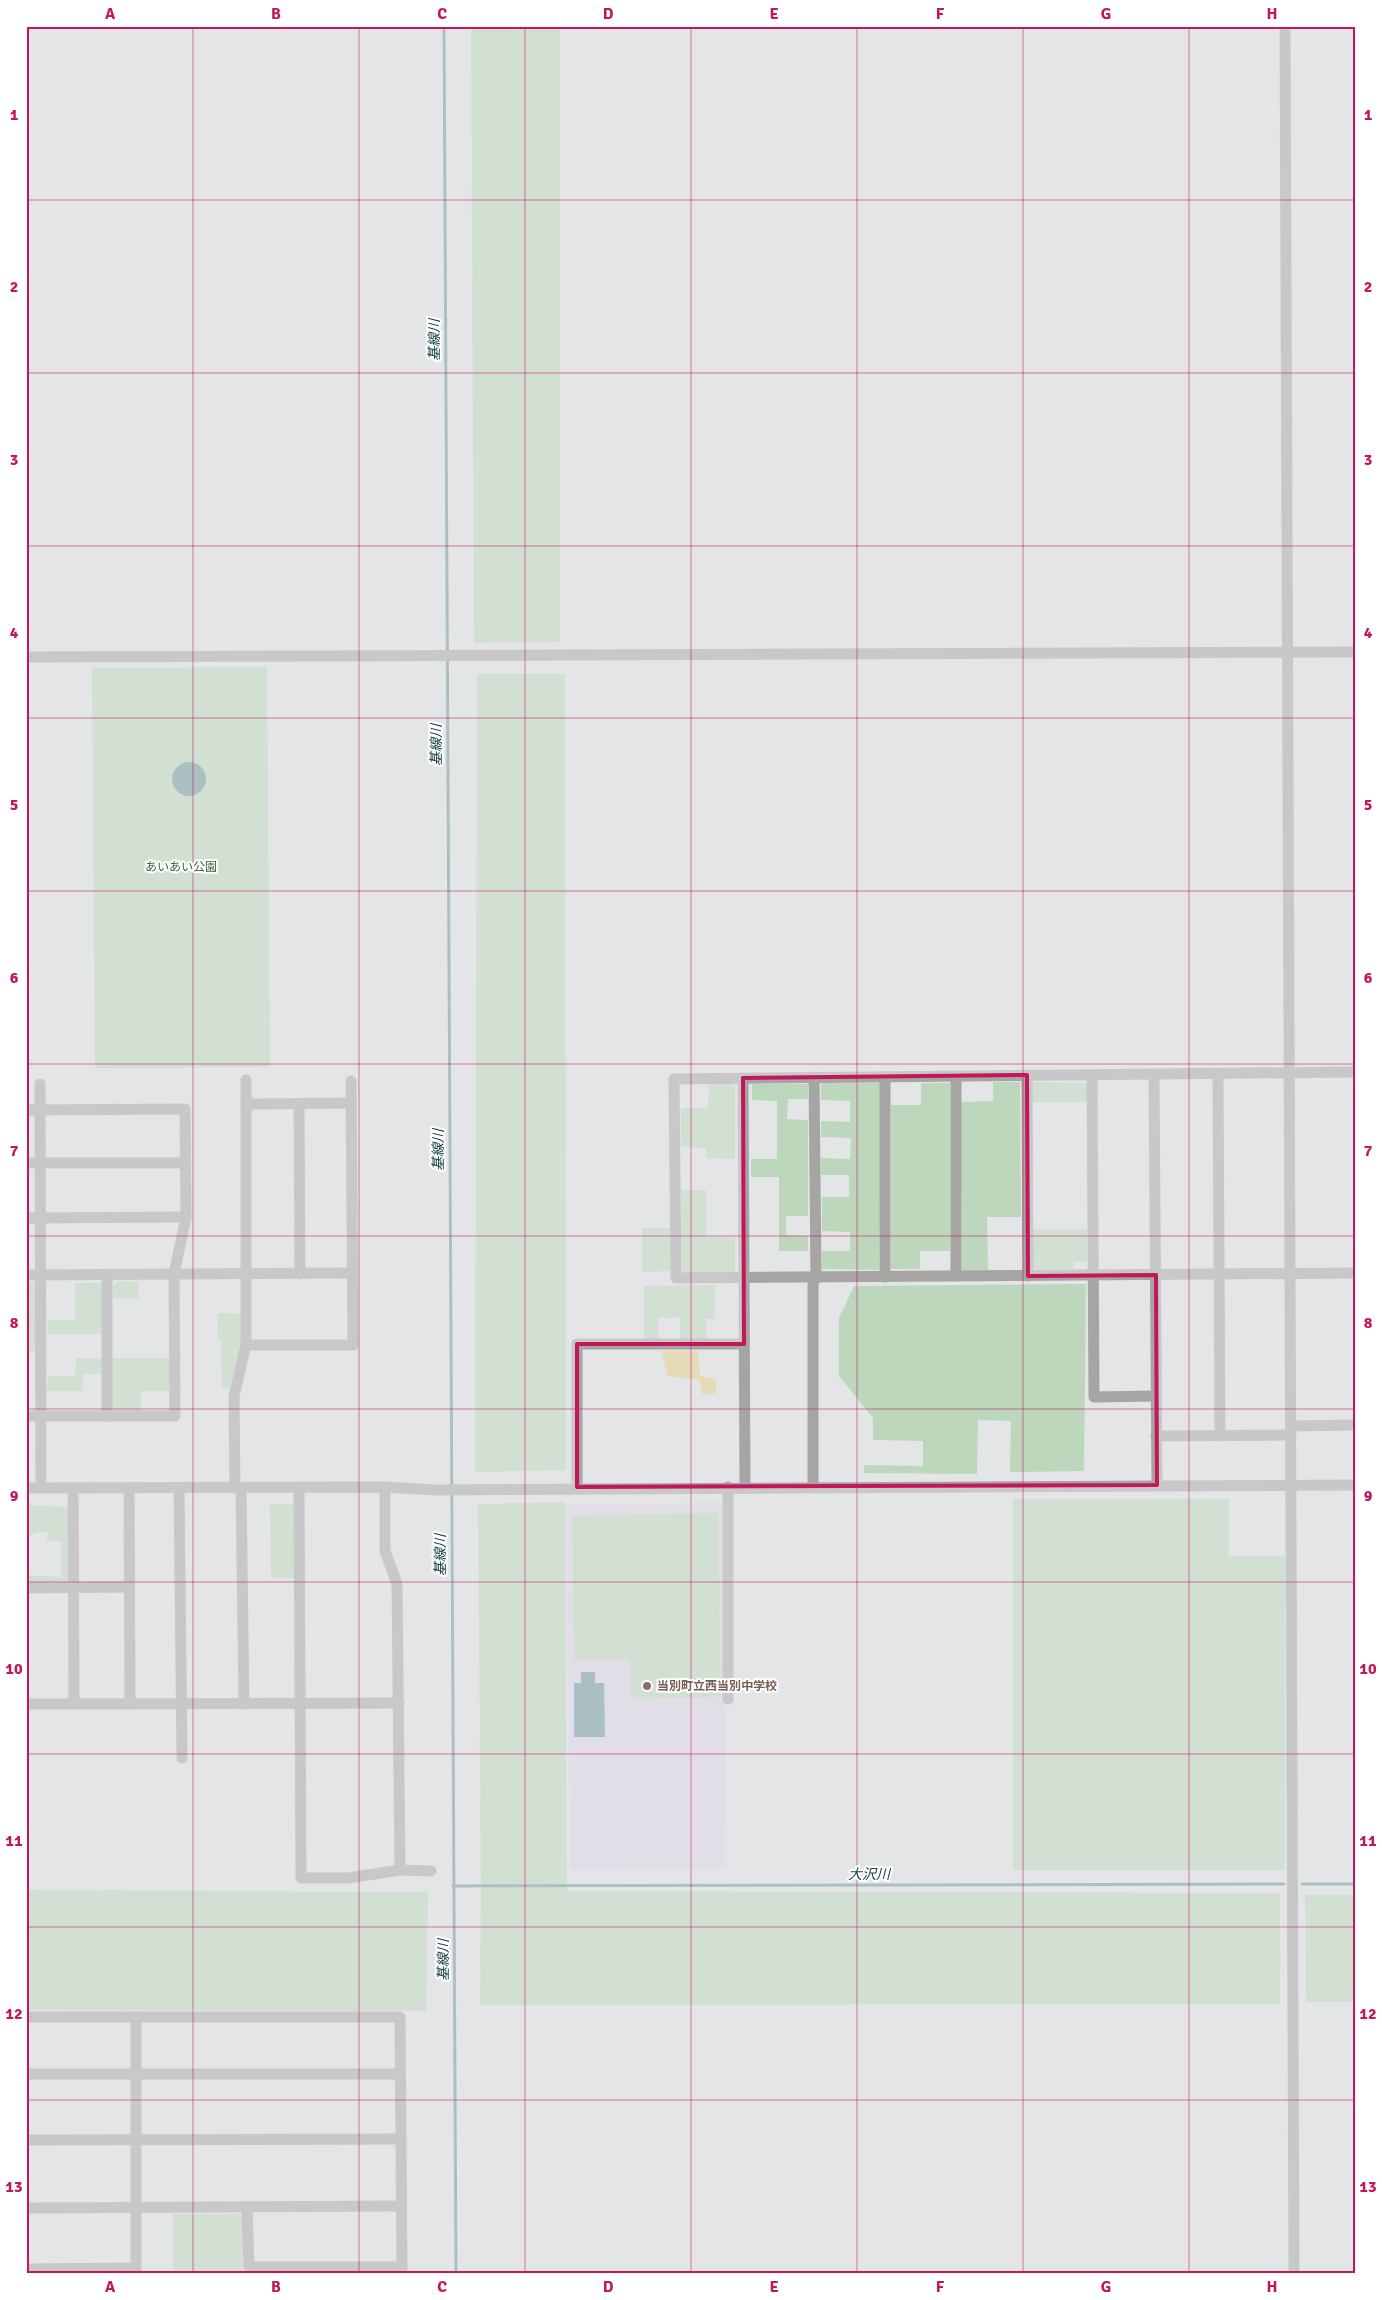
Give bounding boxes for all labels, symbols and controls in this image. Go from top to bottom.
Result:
text: A [105,4,116,24]
text: B [271,4,281,24]
text: C [437,4,447,24]
text: D [603,4,614,24]
text: E [769,4,779,24]
text: F [936,4,945,24]
text: G [1101,4,1111,24]
text: H [1267,4,1277,24]
text: 1 [10,105,19,125]
text: 1 [1364,105,1373,125]
text: 2 [10,277,18,297]
text: 2 [1364,277,1372,297]
water label: 基線川 [426,317,443,361]
text: 3 [10,450,18,470]
text: 3 [1364,450,1372,470]
text: 4 [10,623,19,643]
text: 4 [1364,623,1373,643]
water label: 基線川 [428,722,445,766]
text: 5 [10,795,18,815]
text: 5 [1364,795,1372,815]
park label: あいあい公園 [145,860,217,875]
text: 6 [10,968,19,988]
text: 6 [1364,968,1373,988]
water label: 基線川 [430,1127,447,1171]
text: 7 [10,1141,19,1161]
text: 7 [1364,1141,1373,1161]
text: 8 [10,1313,19,1333]
text: 8 [1364,1313,1373,1333]
text: 9 [10,1486,19,1506]
text: 9 [1364,1486,1373,1506]
water label: 基線川 [432,1532,449,1576]
text: 10 [5,1659,23,1679]
text: 10 [1359,1659,1377,1679]
place label: 当別町立西当別中学校 [657,1679,777,1694]
marker: 当別町立西当別中学校 [641,1680,653,1692]
text: 11 [5,1831,23,1851]
text: 11 [1359,1831,1377,1851]
water label: 大沢川 [848,1866,892,1883]
water label: 基線川 [435,1937,452,1981]
text: 12 [5,2004,23,2024]
text: 12 [1359,2004,1377,2024]
text: 13 [5,2177,23,2197]
text: 13 [1359,2177,1377,2197]
text: A [105,2277,116,2297]
text: B [271,2277,281,2297]
text: C [437,2277,447,2297]
text: D [603,2277,614,2297]
text: E [769,2277,779,2297]
text: F [936,2277,945,2297]
text: G [1101,2277,1111,2297]
text: H [1267,2277,1277,2297]

